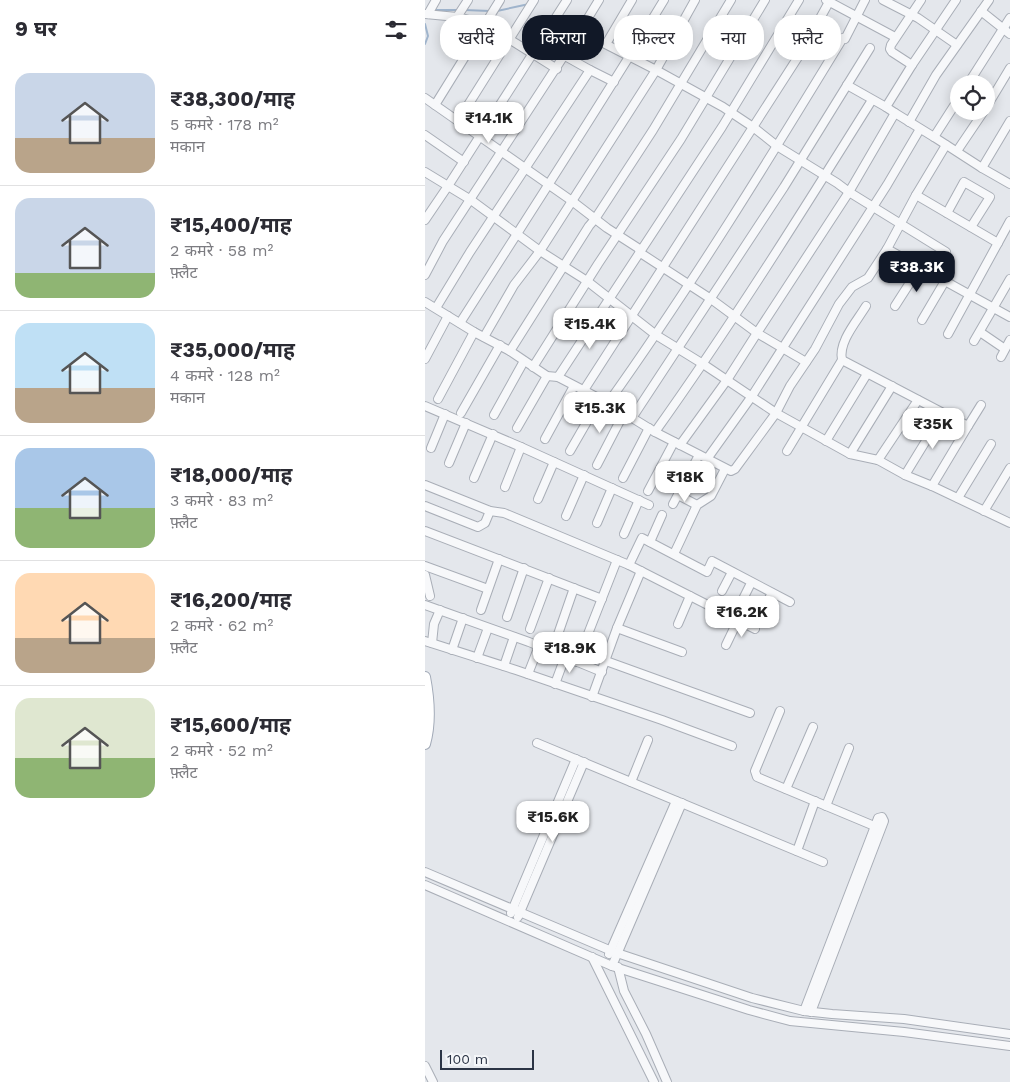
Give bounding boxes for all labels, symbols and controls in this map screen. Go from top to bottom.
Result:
chip: खरीदें [440,15,512,60]
chip: किराया [522,15,604,60]
chip: फ़िल्टर [614,15,693,60]
chip: नया [703,15,764,60]
chip: फ़्लैट [774,15,841,60]
text: 9 घर [15,16,57,41]
icon: filters [382,16,410,44]
map controls [950,75,995,120]
button: locate [950,75,995,120]
text: ₹38,300/माह [170,86,295,111]
icon: home [55,93,115,153]
pin: ₹14.1K [448,102,530,144]
text: ₹14.1K [465,108,513,127]
text: 5 कमरे · 178 m² [170,115,279,134]
text: मकान [170,137,205,156]
text: ₹15,400/माह [170,212,292,237]
icon: home [55,218,115,278]
text: 2 कमरे · 58 m² [170,241,273,260]
pin: ₹38.3K [876,250,958,293]
text: ₹38.3K [890,257,944,276]
text: फ़्लैट [170,263,198,282]
pin: ₹15.4K [549,308,631,350]
text: ₹15.4K [564,314,616,333]
text: ₹35,000/माह [170,337,295,362]
icon: home [55,343,115,403]
text: 4 कमरे · 128 m² [170,366,280,385]
text: मकान [170,388,205,407]
pin: ₹15.3K [559,392,641,434]
text: ₹15.3K [574,398,626,417]
pin: ₹35K [903,408,963,450]
text: ₹35K [913,414,953,433]
pin: ₹18K [655,460,715,503]
text: ₹18,000/माह [170,462,292,487]
text: ₹18K [666,467,704,486]
icon: home [55,468,115,528]
text: 3 कमरे · 83 m² [170,491,273,510]
text: फ़्लैट [170,513,198,532]
text: ₹16,200/माह [170,587,291,612]
icon: home [55,593,115,653]
pin: ₹16.2K [701,596,783,638]
text: ₹16.2K [716,602,768,621]
text: 2 कमरे · 62 m² [170,616,273,635]
pin: ₹18.9K [529,632,611,674]
text: फ़्लैट [170,638,198,657]
text: ₹18.9K [544,638,596,657]
text: ₹15,600/माह [170,712,291,737]
icon: home [55,718,115,778]
text: 2 कमरे · 52 m² [170,741,273,760]
text: फ़्लैट [170,763,198,782]
pin: ₹15.6K [512,800,594,843]
text: ₹15.6K [527,807,579,826]
scale bar [440,1047,534,1070]
text: 100 m [447,1051,488,1067]

